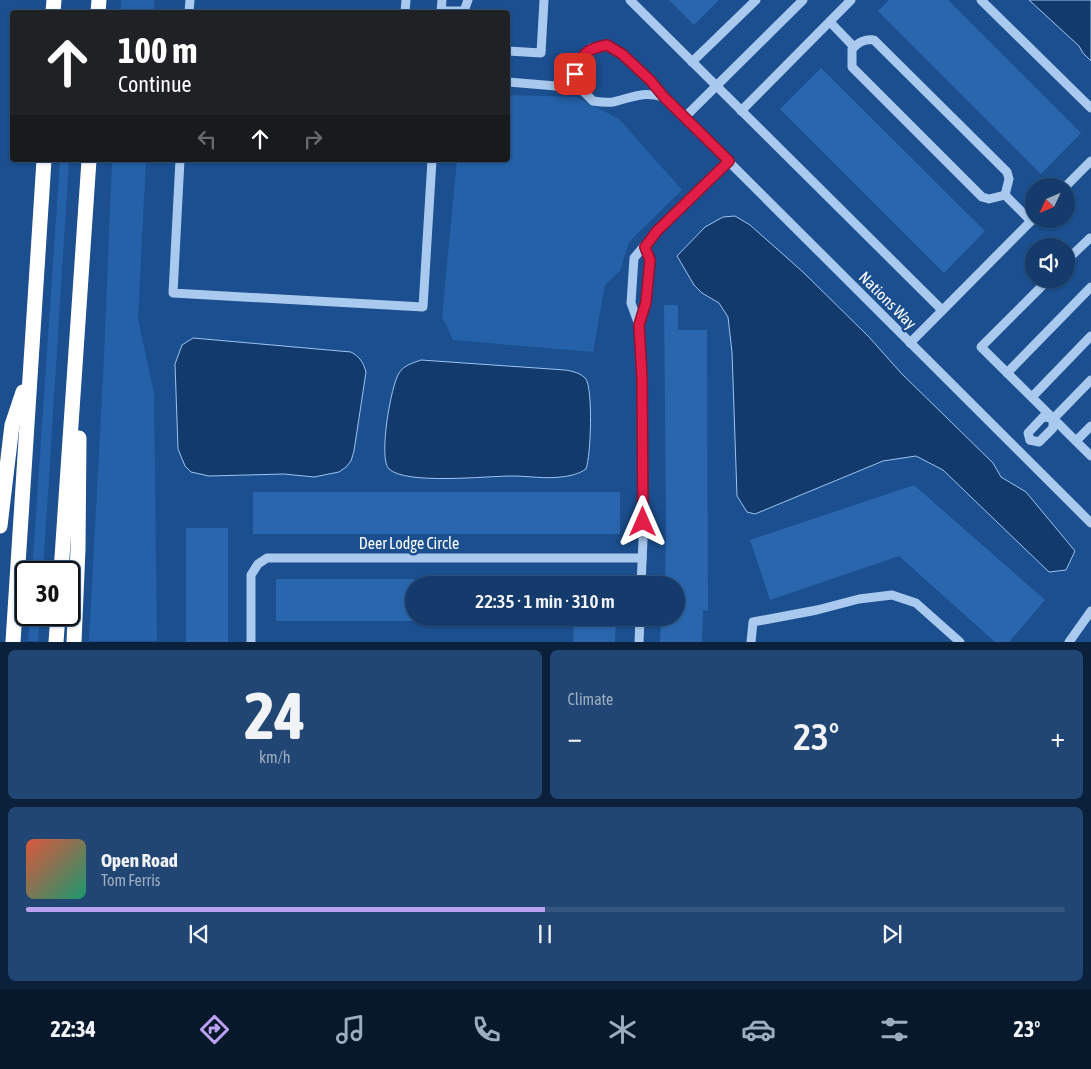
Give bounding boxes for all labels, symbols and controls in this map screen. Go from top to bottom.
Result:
icon: ahead [35,30,100,95]
text: 100 m [118,30,197,70]
pin [554,53,596,95]
icon: arrive [561,60,589,88]
text: Continue [118,71,192,97]
icon: left [193,125,221,153]
icon: ahead [246,125,274,153]
icon: right [299,125,327,153]
north arrow [1025,178,1075,228]
map controls [1025,178,1075,288]
button: sound [1025,238,1075,288]
street label: Nations Way [855,268,921,333]
position arrow [616,495,668,547]
street label: Deer Lodge Circle [359,534,459,553]
speed limit sign: 30 [15,561,80,626]
text: 22:35 · 1 min · 310 m [475,590,615,612]
text: 24 [244,678,305,753]
text: Climate [568,690,613,708]
text: 23° [793,715,839,758]
text: − [568,721,582,753]
text: + [1050,721,1065,753]
text: km/h [259,748,291,766]
text: Open Road [101,849,178,871]
text: Tom Ferris [101,871,160,889]
icon: previous [185,920,213,948]
icon: pause [531,920,559,948]
icon: next [878,920,906,948]
icon: directions [197,1012,232,1047]
icon: music [333,1012,368,1047]
icon: phone [469,1012,504,1047]
icon: climate [605,1012,640,1047]
icon: car [741,1012,776,1047]
icon: filters [877,1012,912,1047]
text: 22:34 [51,1016,96,1042]
text: 23° [1014,1016,1040,1042]

